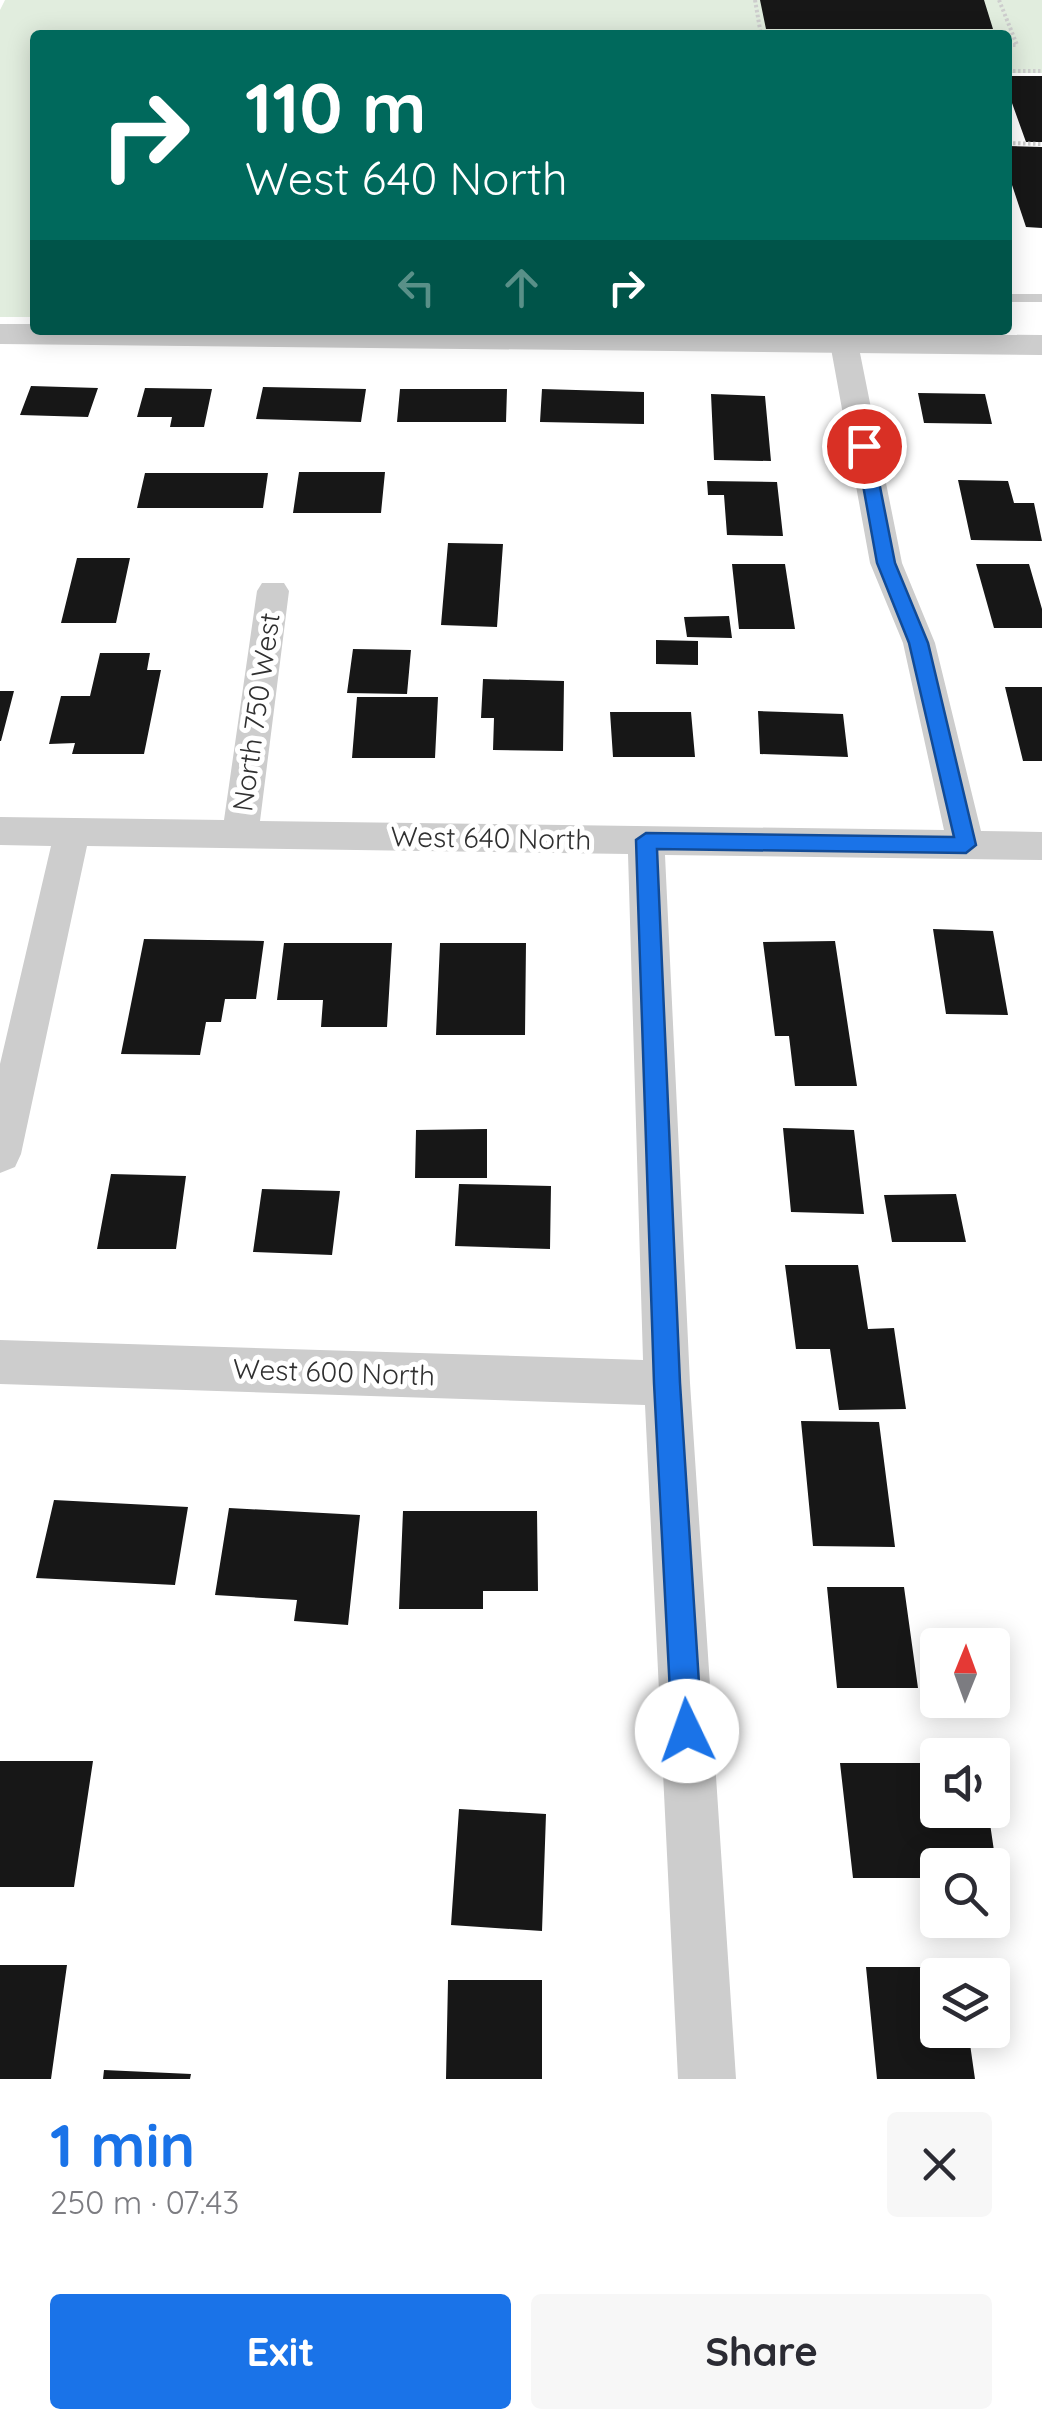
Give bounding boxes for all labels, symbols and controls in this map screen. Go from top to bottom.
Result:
text: 110 m [245,63,427,151]
icon: right [80,70,210,200]
text: West 640 North [245,150,568,206]
icon: left [389,260,444,315]
icon: ahead [494,260,549,315]
icon: right [599,260,654,315]
pin [822,404,907,489]
icon: arrive [837,419,892,474]
street label: North 750 West [224,610,287,813]
street label: West 640 North [390,818,592,857]
street label: West 600 North [232,1350,436,1393]
north arrow [920,1628,1010,1718]
map controls [920,1628,1010,2048]
position arrow [635,1679,739,1783]
button: sound [920,1738,1010,1828]
button: search [920,1848,1010,1938]
button: layers [920,1958,1010,2048]
text: 1 min [50,2107,195,2182]
button: close [887,2112,992,2217]
text: 250 m · 07:43 [50,2182,239,2222]
button: Exit [50,2294,511,2409]
button: Share [531,2294,992,2409]

